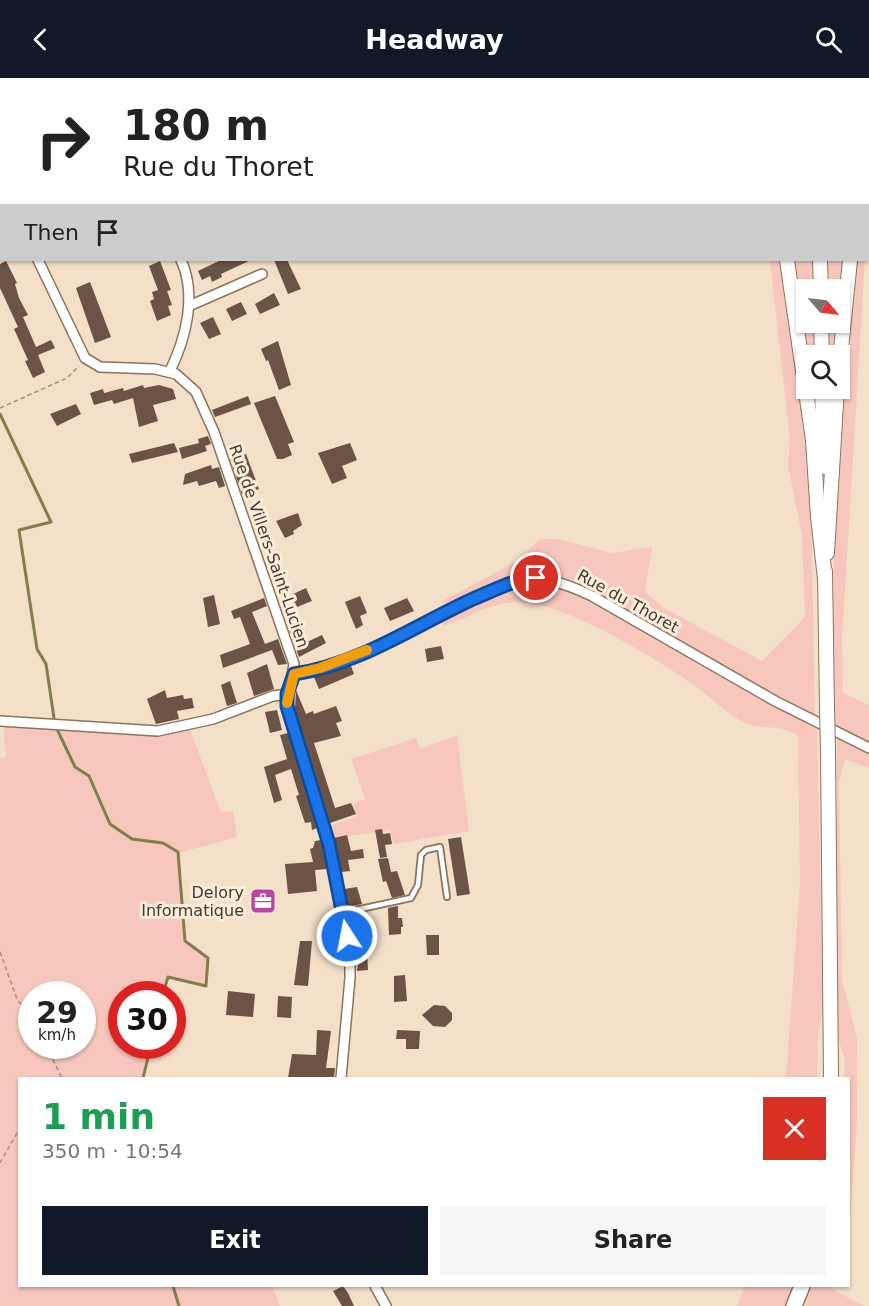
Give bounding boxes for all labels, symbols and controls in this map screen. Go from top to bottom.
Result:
icon: back [24,23,57,56]
icon: search [812,23,845,56]
text: Headway [365,24,504,55]
text: 180 m [123,101,269,150]
icon: right [24,102,102,180]
text: Rue du Thoret [123,151,314,182]
icon: arrive [91,216,124,249]
text: Then [24,220,79,245]
north arrow [796,279,850,333]
map controls [796,279,850,399]
button: search [796,345,850,399]
street label: Rue de Villers-Saint-Lucien [225,442,313,650]
pin [510,552,561,603]
icon: arrive [519,561,552,594]
street label: Rue du Thoret [574,565,682,637]
place label: Delory Informatique [141,883,244,920]
office icon: Delory Informatique [248,886,278,916]
position arrow [315,904,379,968]
speed limit sign: 30 [108,981,186,1059]
text: 29 [36,995,78,1030]
text: km/h [38,1026,76,1044]
text: 1 min [42,1096,155,1137]
button: close [763,1097,826,1160]
text: 350 m · 10:54 [42,1139,183,1163]
button: Exit [42,1206,428,1275]
button: Share [440,1206,826,1275]

